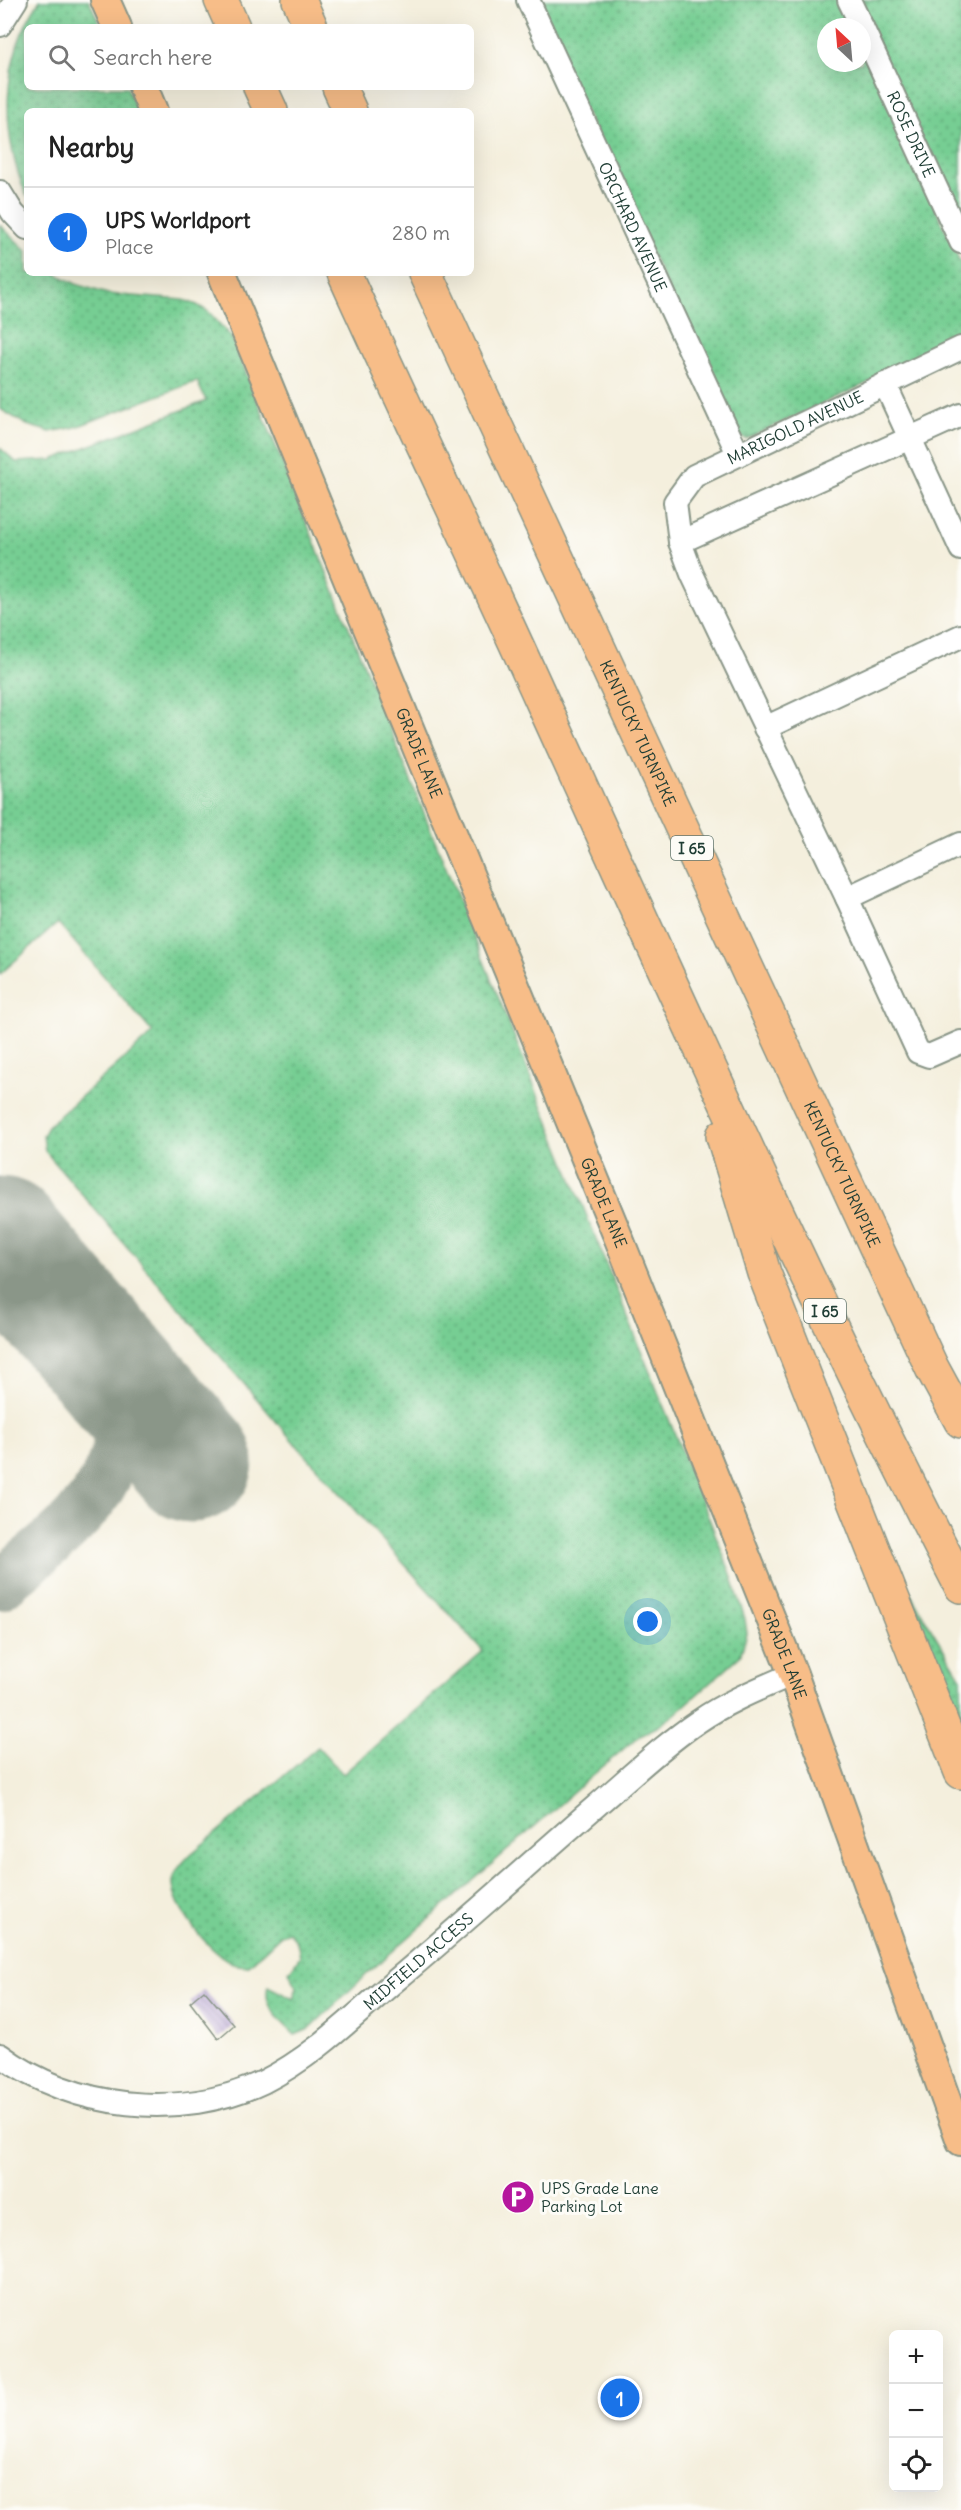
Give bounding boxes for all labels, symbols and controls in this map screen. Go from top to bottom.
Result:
north arrow [817,18,871,72]
search box [24,24,474,90]
icon: search [45,41,78,74]
text: Search here [93,43,212,71]
street label: ROSE DRIVE [883,88,940,180]
text: Nearby [48,131,134,164]
street label: ORCHARD AVENUE [594,159,672,295]
text: UPS Worldport [105,206,250,234]
text: 1 [64,220,71,245]
text: 280 m [392,220,450,245]
text: Place [105,234,153,259]
street label: MARIGOLD AVENUE [724,386,866,469]
street label: KENTUCKY TURNPIKE [596,657,680,809]
street label: GRADE LANE [392,705,447,801]
road number: I 65 [671,836,713,860]
street label: KENTUCKY TURNPIKE [800,1098,885,1250]
street label: GRADE LANE [577,1154,632,1251]
road number: I 65 [804,1299,846,1323]
street label: GRADE LANE [758,1605,811,1702]
your location [633,1607,662,1636]
street label: MIDFIELD ACCESS [359,1908,477,2014]
place label: UPS Grade Lane Parking Lot [541,2178,659,2216]
parking icon: UPS Grade Lane Parking Lot [500,2179,536,2215]
map controls [889,2330,943,2492]
button: + [889,2330,943,2384]
pin: 1 [600,2376,640,2420]
button: − [889,2384,943,2438]
button: locate [889,2438,943,2492]

